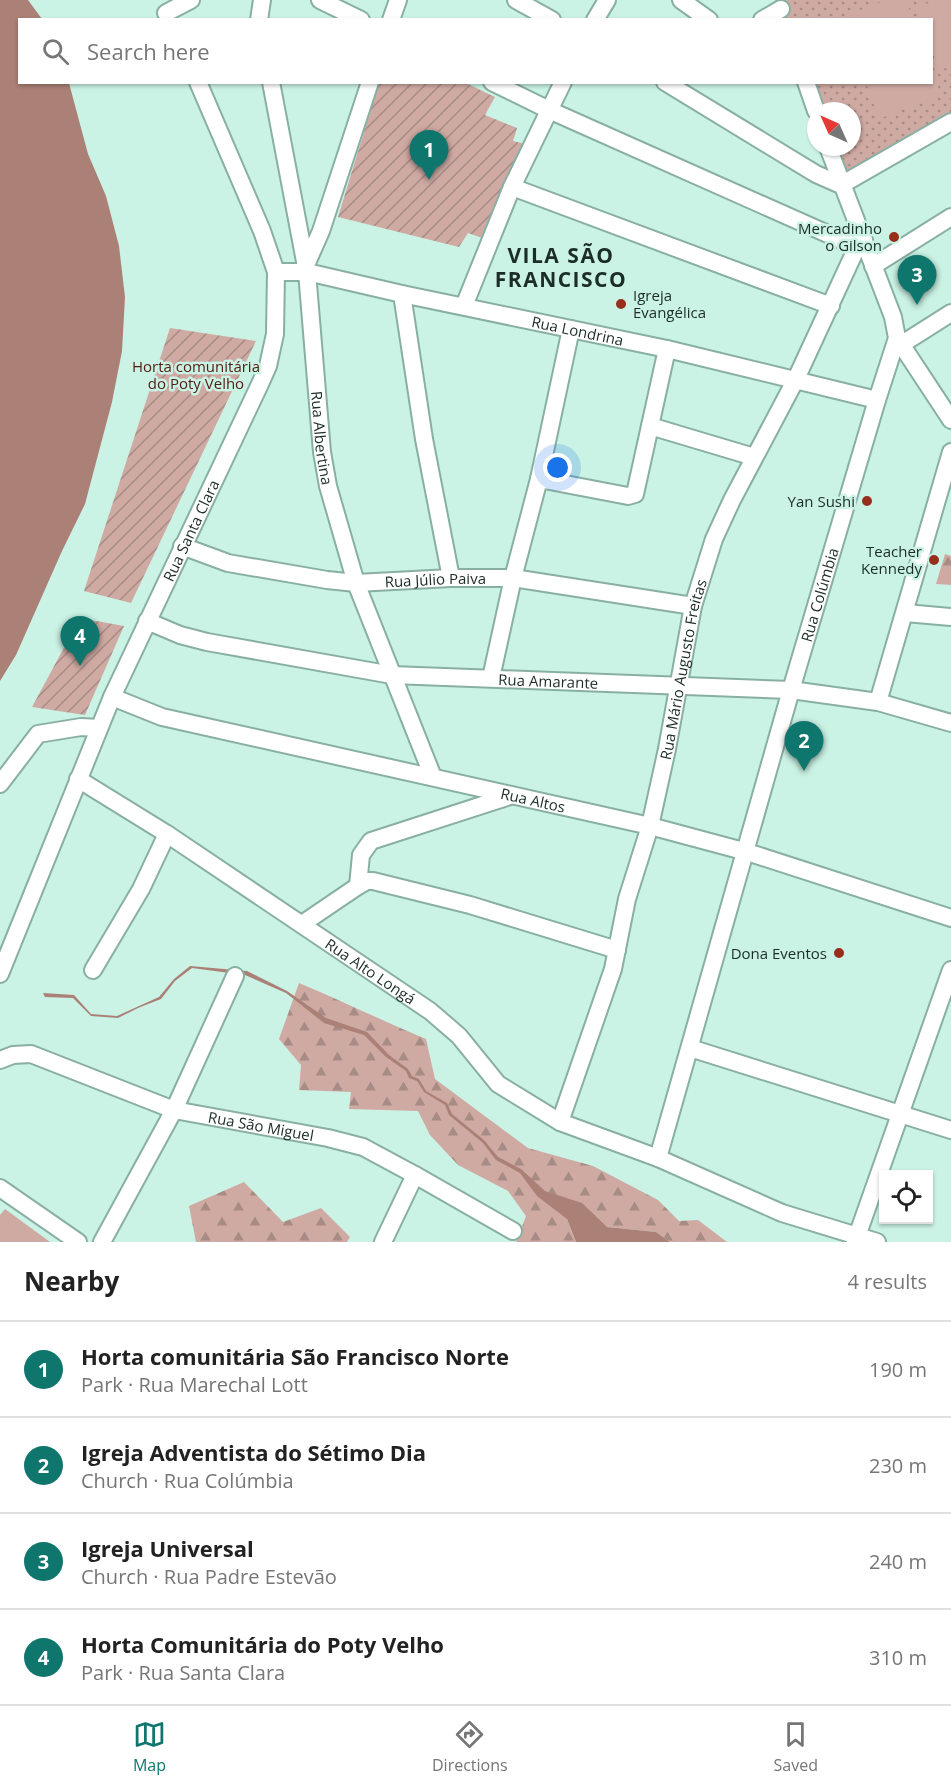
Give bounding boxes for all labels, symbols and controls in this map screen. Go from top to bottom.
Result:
search box [18,18,933,84]
icon: search [39,35,72,68]
text: Search here [87,36,210,66]
north arrow [807,102,861,156]
pin: 1 [410,130,448,180]
place label: Mercadinho o Gilson [798,218,882,255]
marker: Mercadinho o Gilson [887,230,901,244]
district label: VILA SÃO FRANCISCO [495,241,627,293]
pin: 3 [898,256,936,305]
place label: Igreja Evangélica [633,285,706,322]
marker: Igreja Evangélica [614,297,628,311]
street label: Rua Londrina [530,311,626,350]
park label: Horta comunitária do Poty Velho [132,356,260,393]
street label: Rua Albertina [307,390,338,486]
your location [543,453,572,482]
street label: Rua Santa Clara [158,476,223,585]
place label: Yan Sushi [788,491,855,511]
marker: Yan Sushi [860,494,874,508]
place label: Teacher Kennedy [861,541,922,578]
street label: Rua Colúmbia [796,545,843,644]
marker: Teacher Kennedy [927,553,941,567]
street label: Rua Júlio Paiva [384,568,486,591]
street label: Rua Mário Augusto Freitas [655,576,711,762]
pin: 4 [60,616,100,666]
street label: Rua Amarante [498,669,599,693]
pin: 2 [784,722,824,771]
street label: Rua Altos [499,783,567,817]
street label: Rua Alto Longá [321,933,420,1009]
place label: Dona Eventos [731,943,827,963]
marker: Dona Eventos [832,946,846,960]
street label: Rua São Miguel [207,1106,316,1145]
map controls [879,1170,933,1224]
button: locate [879,1170,933,1224]
text: Nearby [24,1263,119,1299]
text: 4 results [847,1268,927,1295]
text: Horta comunitária São Francisco Norte [81,1341,509,1371]
text: 1 [38,1356,49,1383]
text: 190 m [869,1356,927,1383]
text: Park · Rua Marechal Lott [81,1371,308,1398]
text: Igreja Adventista do Sétimo Dia [81,1437,426,1467]
text: 2 [38,1452,49,1479]
text: 230 m [869,1452,927,1479]
text: Church · Rua Colúmbia [81,1467,294,1494]
text: Igreja Universal [81,1533,254,1563]
text: 3 [38,1548,49,1575]
text: 240 m [869,1548,927,1575]
text: Church · Rua Padre Estevão [81,1563,337,1590]
text: Horta Comunitária do Poty Velho [81,1629,444,1659]
text: 4 [38,1644,49,1671]
text: 310 m [869,1644,927,1671]
text: Park · Rua Santa Clara [81,1659,285,1686]
tab: Map [133,1718,166,1776]
tab: Directions [432,1718,508,1776]
tab: Saved [774,1718,818,1776]

